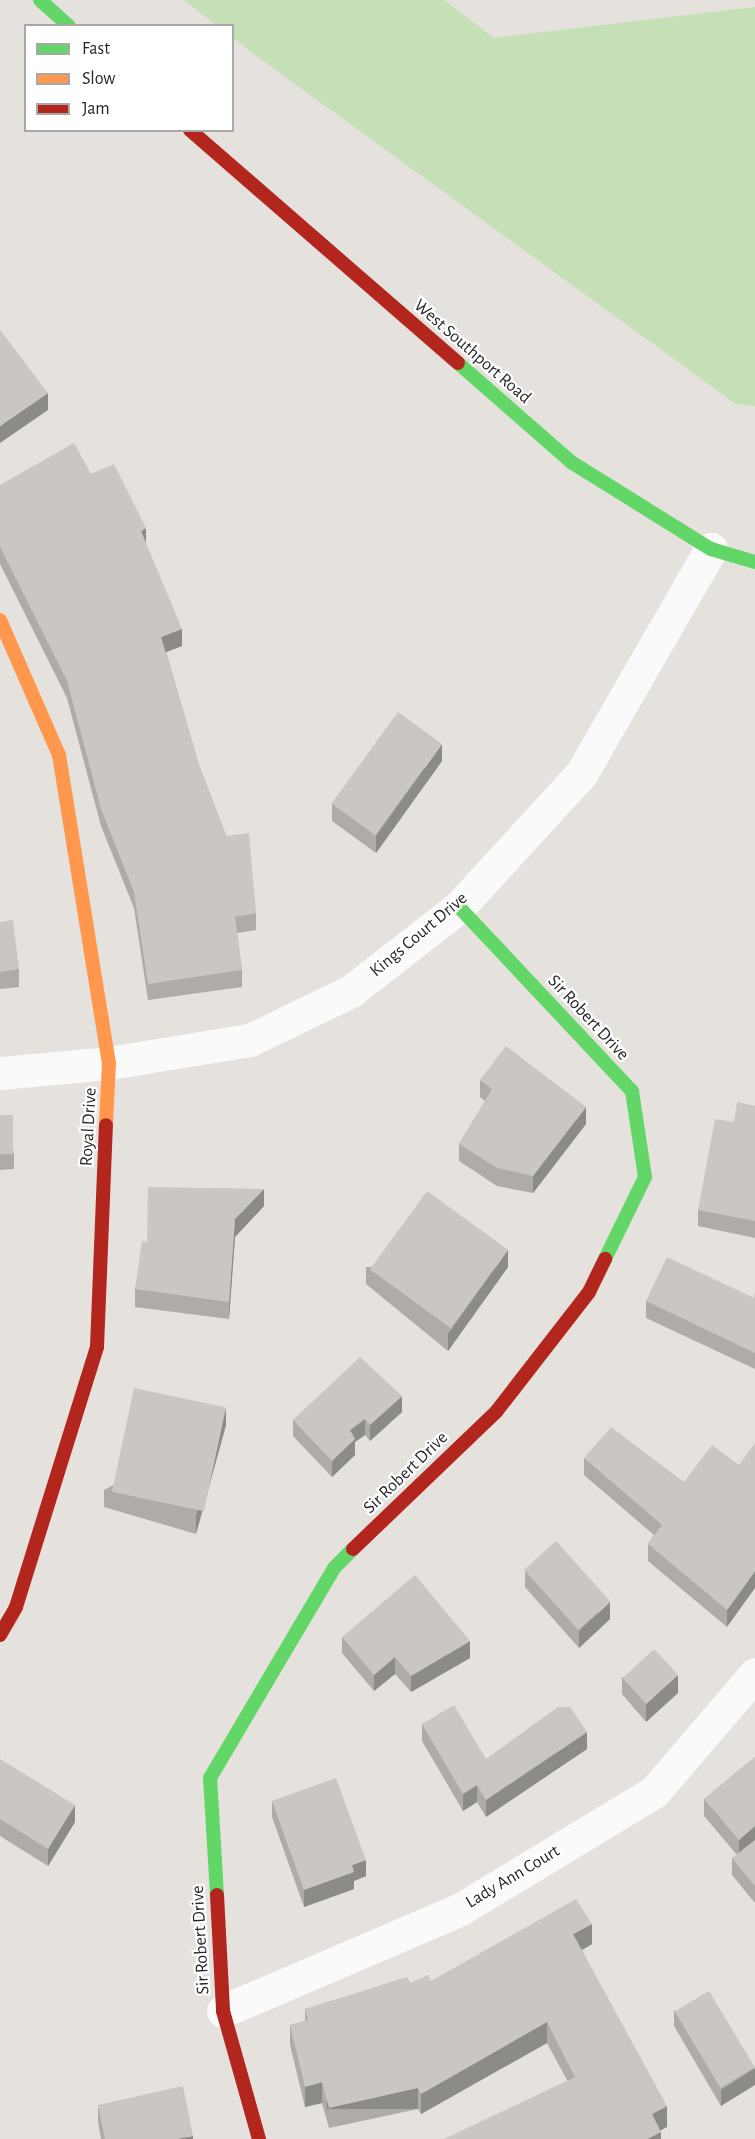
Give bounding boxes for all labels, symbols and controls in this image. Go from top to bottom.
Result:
legend [24,24,234,132]
text: Fast [82,40,110,58]
text: Slow [82,70,115,88]
text: Jam [82,100,110,118]
street label: West Southport Road [409,295,535,409]
street label: Kings Court Drive [366,888,472,982]
street label: Sir Robert Drive [543,971,633,1065]
street label: Royal Drive [76,1087,102,1167]
street label: Sir Robert Drive [359,1427,453,1519]
street label: Lady Ann Court [462,1841,564,1913]
street label: Sir Robert Drive [187,1885,215,1995]

